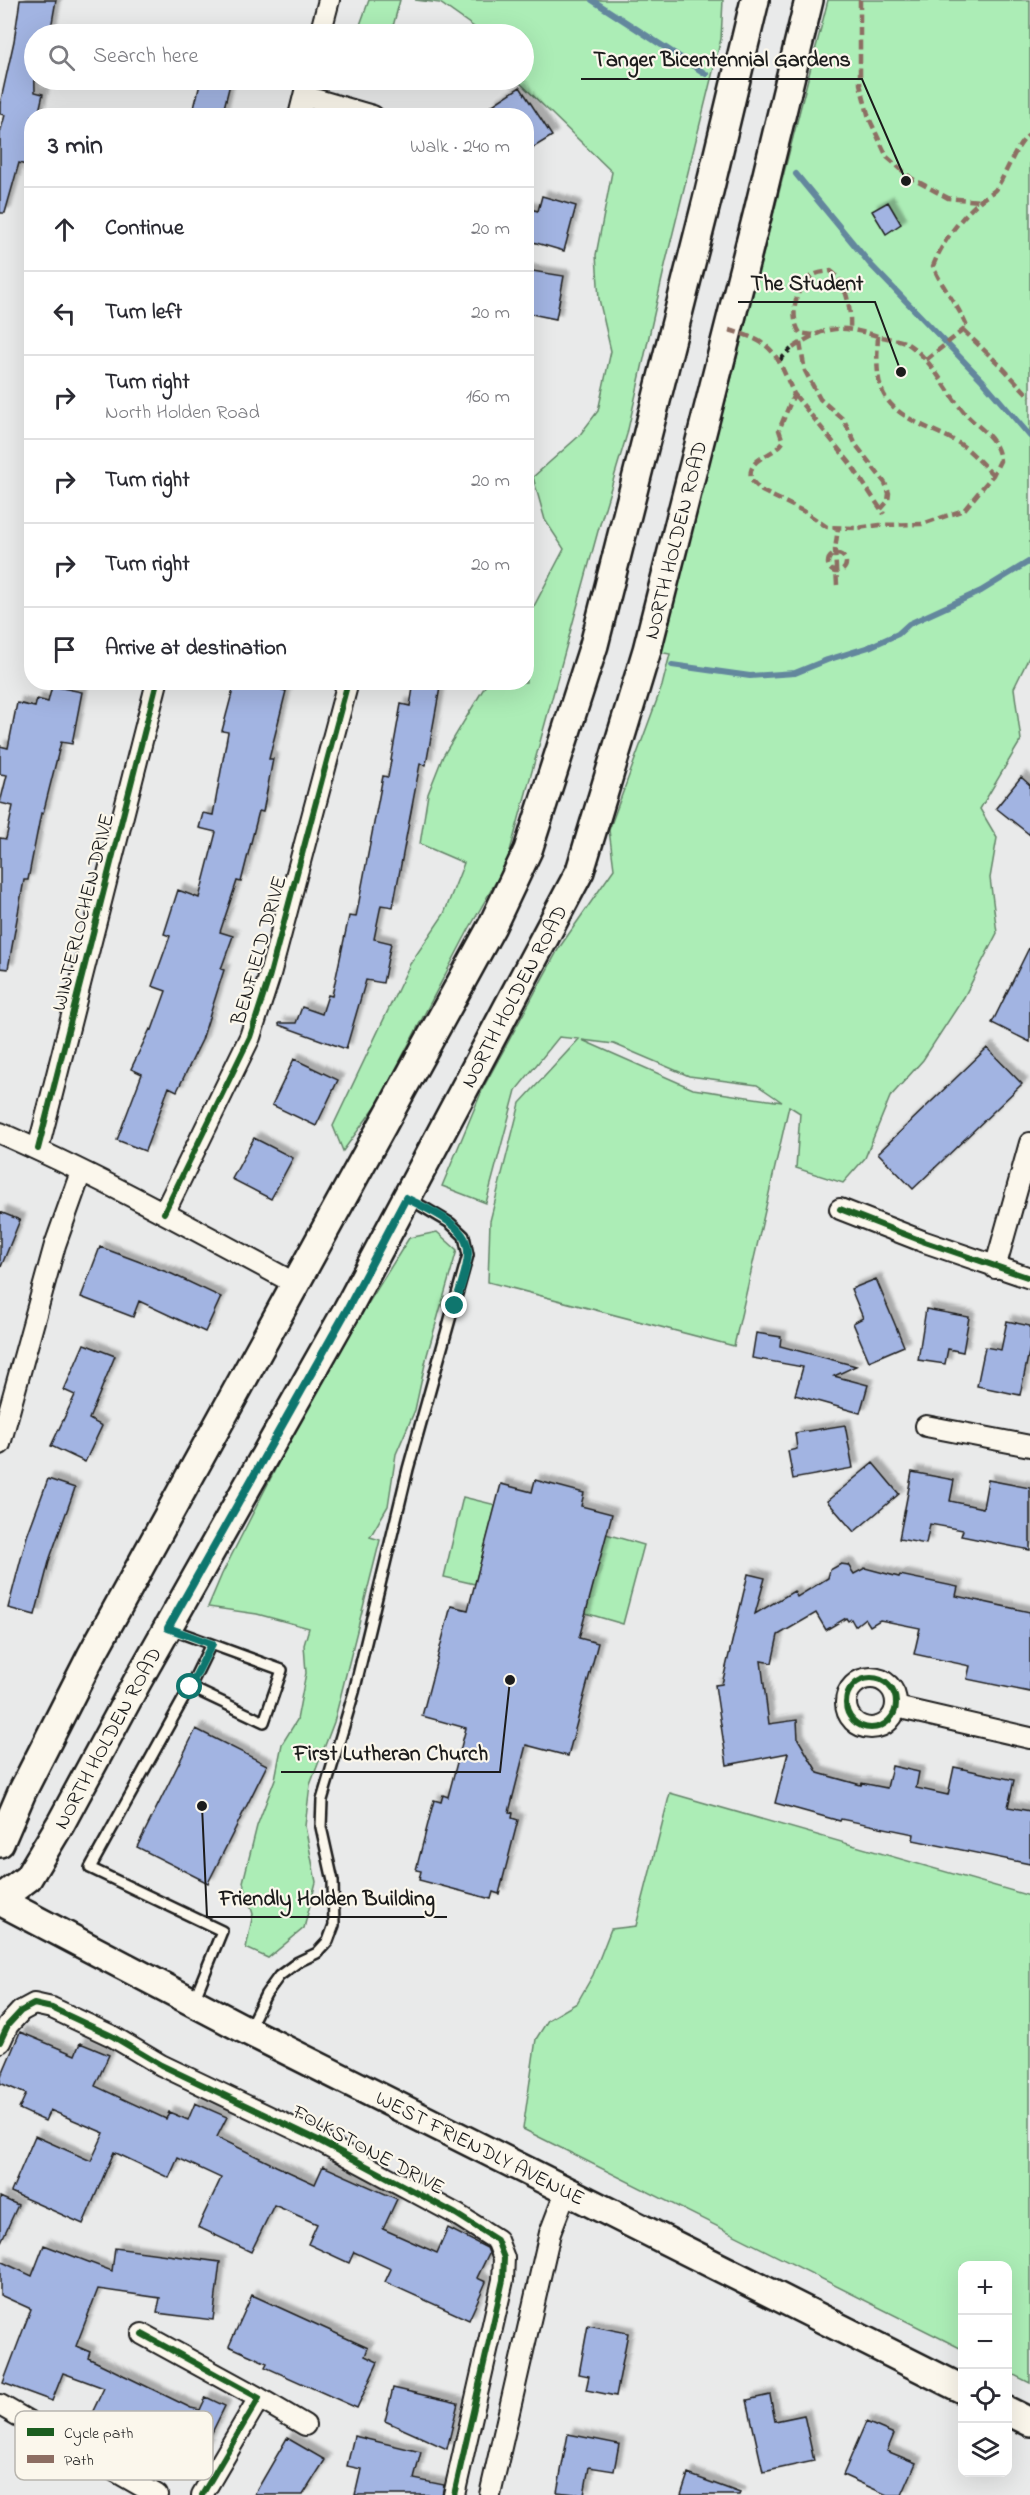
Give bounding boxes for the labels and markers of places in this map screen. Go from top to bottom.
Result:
callout: Tanger Bicentennial Gardens [581,39,862,79]
callout: The Student [738,262,875,302]
callout: First Lutheran Church [281,1732,500,1772]
callout: Friendly Holden Building [207,1877,447,1917]

